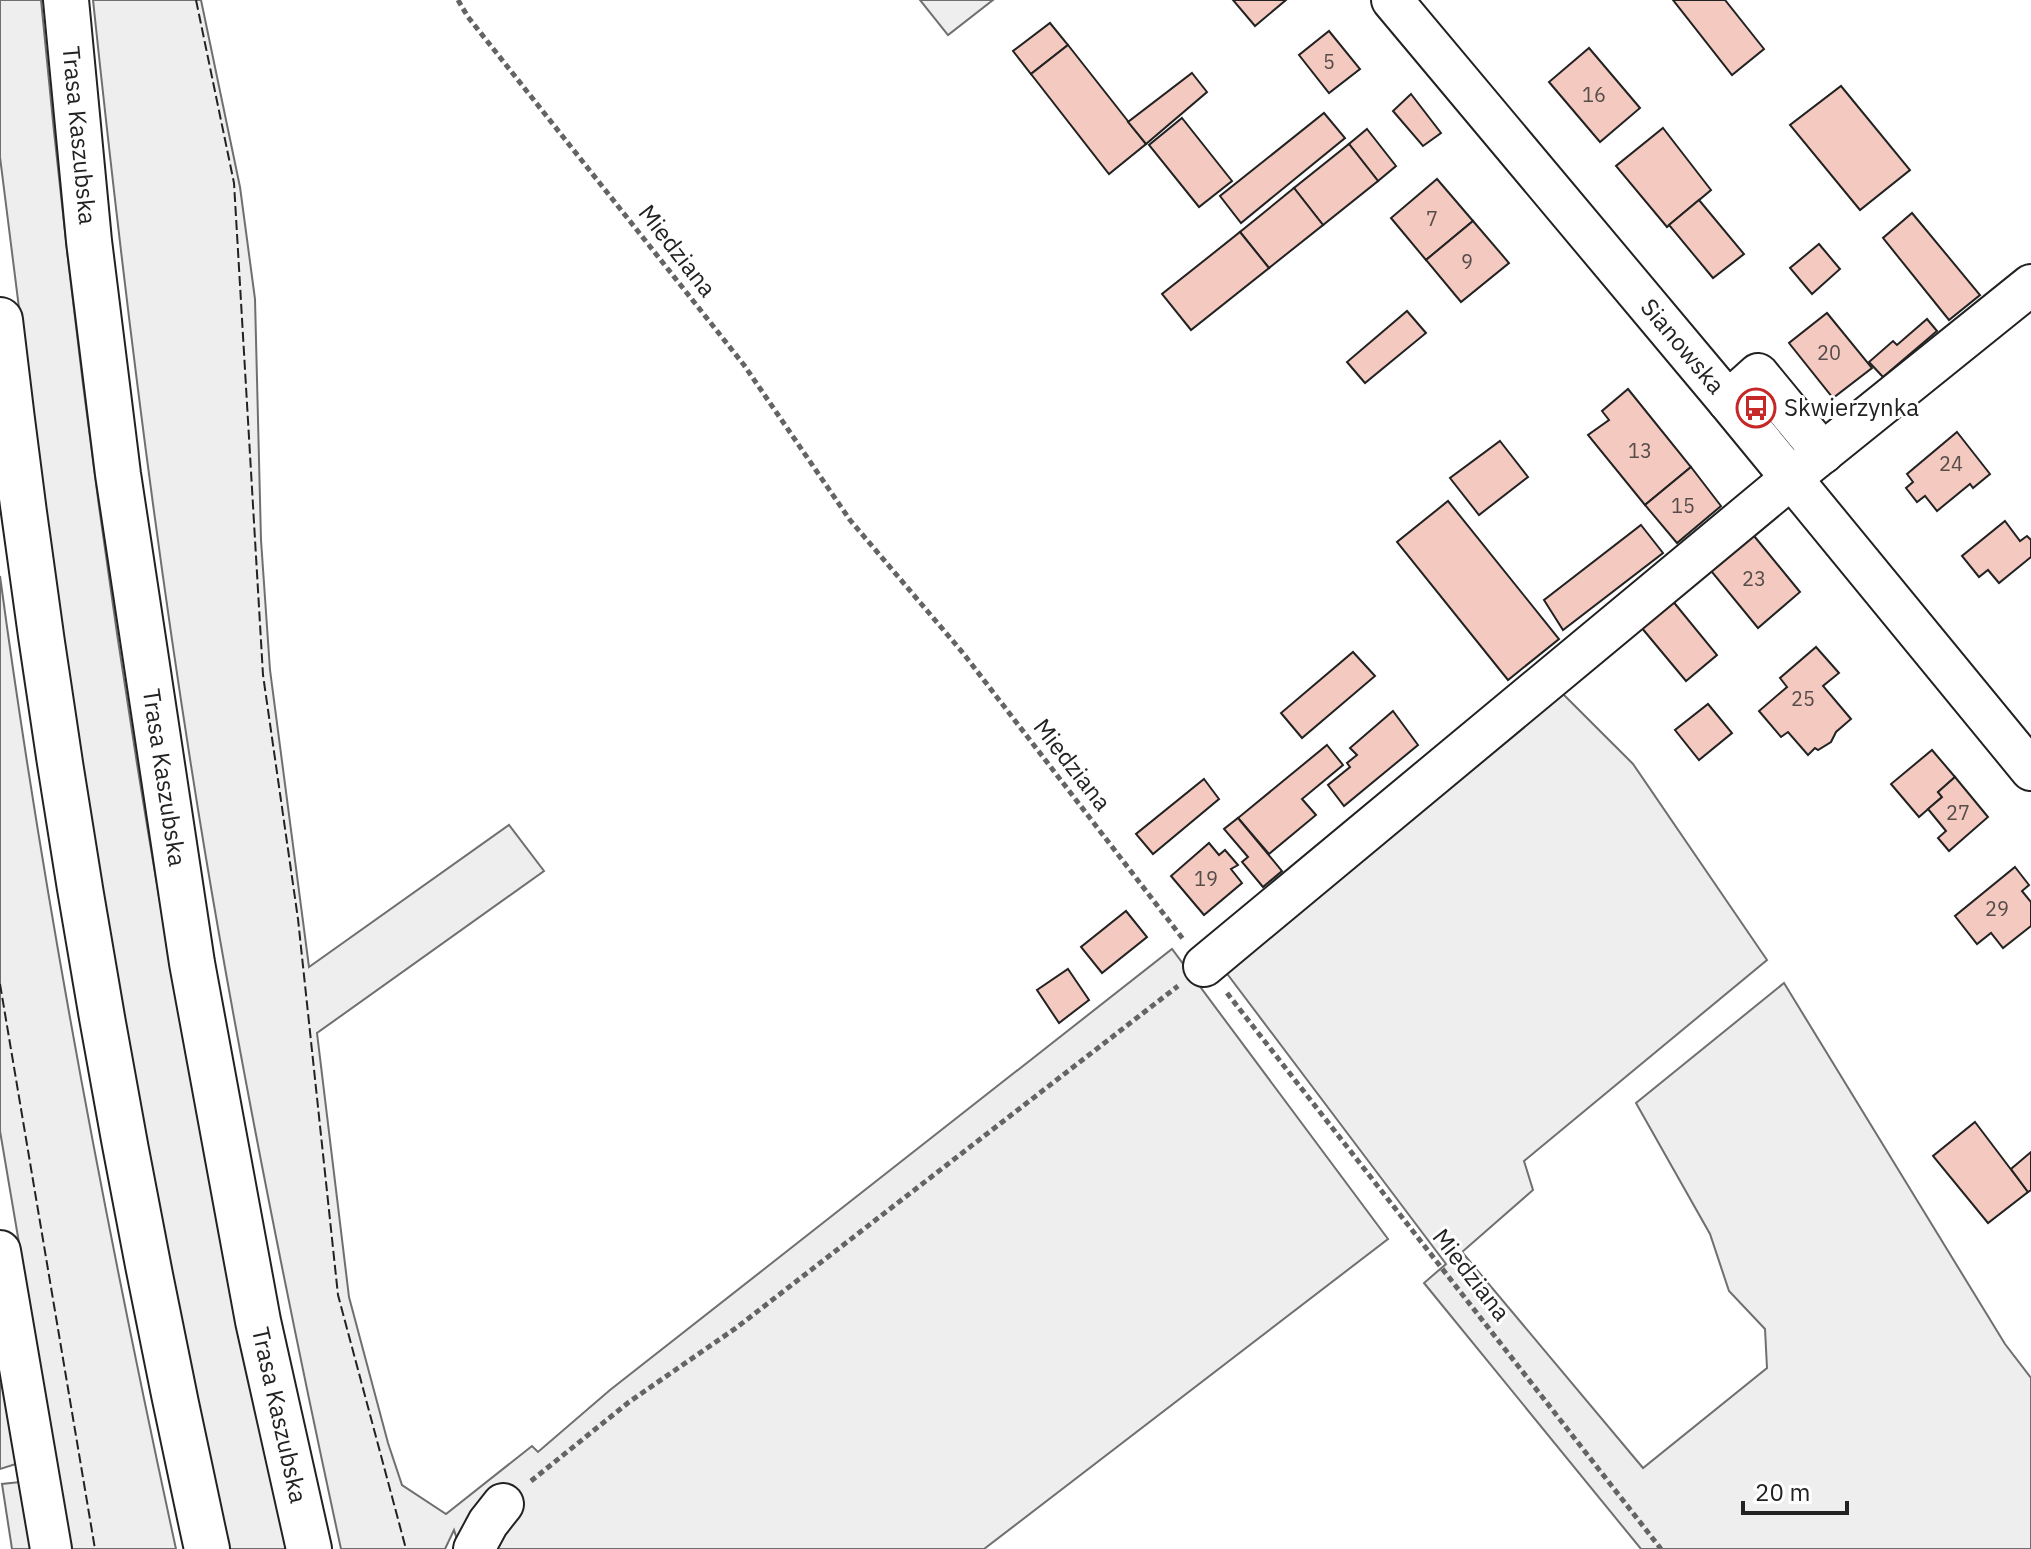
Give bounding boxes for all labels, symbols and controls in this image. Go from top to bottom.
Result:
street label: Trasa Kaszubska [55,45,104,226]
house number: 5 [1323,48,1335,75]
house number: 16 [1582,81,1606,108]
street label: Miedziana [632,198,724,303]
house number: 7 [1426,205,1438,232]
house number: 9 [1461,248,1473,275]
street label: Sianowska [1634,291,1732,400]
house number: 20 [1817,339,1841,366]
bus stop icon: Skwierzynka [1735,387,1777,429]
place label: Skwierzynka [1784,391,1919,423]
house number: 13 [1628,437,1652,464]
house number: 24 [1939,450,1963,477]
house number: 15 [1671,492,1695,519]
house number: 23 [1742,565,1766,592]
house number: 25 [1791,685,1815,712]
street label: Trasa Kaszubska [136,686,194,869]
street label: Miedziana [1027,712,1119,817]
house number: 27 [1946,799,1970,826]
house number: 19 [1194,865,1218,892]
house number: 29 [1985,895,2009,922]
street label: Miedziana [1426,1222,1518,1327]
street label: Trasa Kaszubska [245,1324,315,1506]
scale bar [1743,1465,1847,1515]
text: 20 m [1755,1476,1810,1508]

